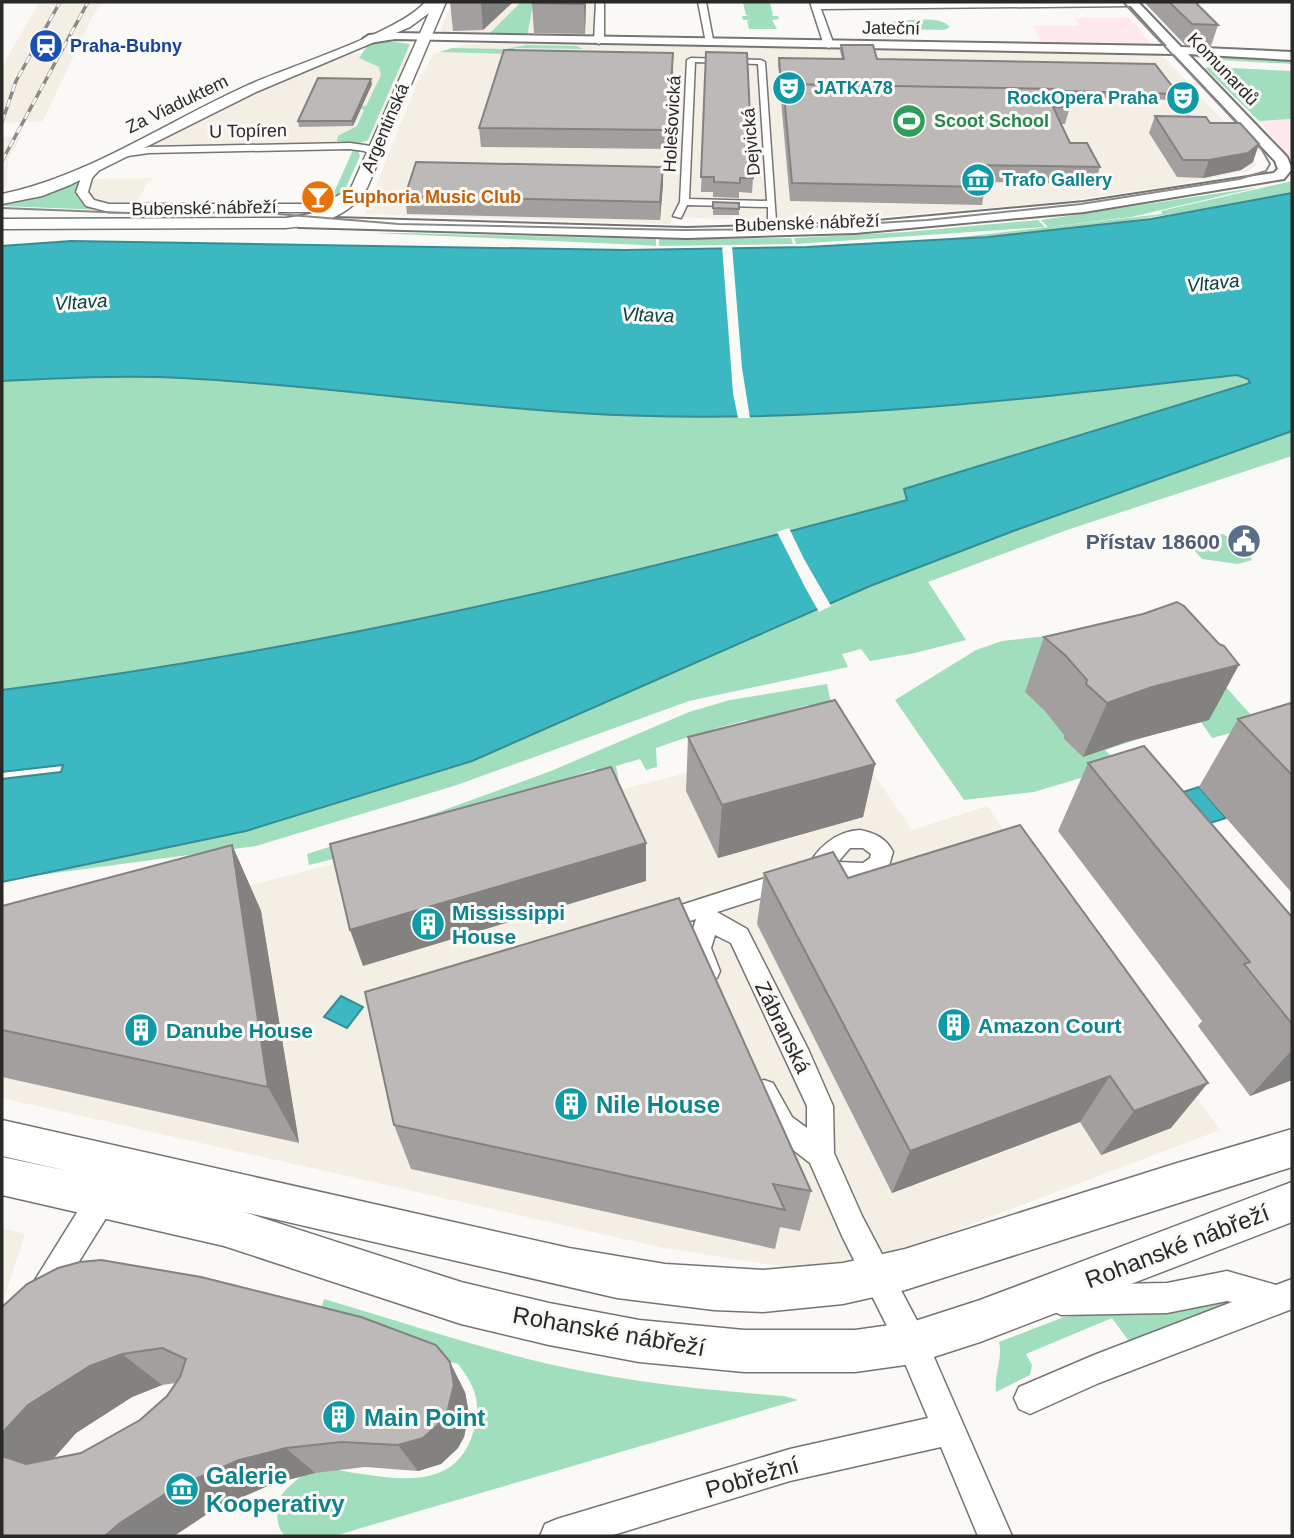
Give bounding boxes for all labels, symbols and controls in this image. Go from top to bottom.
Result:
street label: Jateční [862,17,920,39]
station icon: Praha-Bubny [27,27,65,65]
street label: Komunardů [1183,29,1263,109]
place label: Praha-Bubny [70,36,182,56]
theatre icon: JATKA78 [770,69,808,107]
street label: Za Viaduktem [123,71,231,137]
street label: Holešovická [659,74,685,173]
place label: JATKA78 [814,78,893,98]
street label: Argentinská [357,79,413,176]
theatre icon: RockOpera Praha [1164,79,1202,117]
place label: RockOpera Praha [1007,88,1159,108]
sports icon: Scoot School [890,102,928,140]
street label: Dejvická [738,106,764,177]
place label: Scoot School [934,111,1049,131]
street label: U Topíren [209,120,287,142]
museum icon: Trafo Gallery [959,161,997,199]
place label: Trafo Gallery [1002,170,1112,190]
bar icon: Euphoria Music Club [299,178,337,216]
place label: Euphoria Music Club [342,187,521,207]
street label: Bubenské nábřeží [131,197,277,219]
street label: Bubenské nábřeží [734,210,880,236]
water label: Vltava [1186,270,1240,296]
water label: Vltava [54,290,108,314]
water label: Vltava [621,304,675,326]
public building icon: Přístav 18600 [1225,522,1263,560]
place label: Přístav 18600 [1086,530,1220,553]
place label: Mississippi House [452,901,565,948]
building icon: Mississippi House [409,905,447,943]
street label: Zábranská [751,977,815,1077]
building icon: Amazon Court [935,1006,973,1044]
building icon: Danube House [122,1011,160,1049]
place label: Amazon Court [978,1014,1122,1037]
place label: Danube House [166,1019,313,1042]
building icon: Nile House [552,1085,590,1123]
place label: Nile House [596,1091,720,1118]
street label: Rohanské nábřeží [1081,1198,1273,1294]
street label: Rohanské nábřeží [511,1301,708,1361]
building icon: Main Point [320,1398,358,1436]
place label: Main Point [364,1404,485,1431]
street label: Pobřežní [702,1451,802,1503]
place label: Galerie Kooperativy [206,1462,345,1517]
museum icon: Galerie Kooperativy [163,1470,201,1508]

